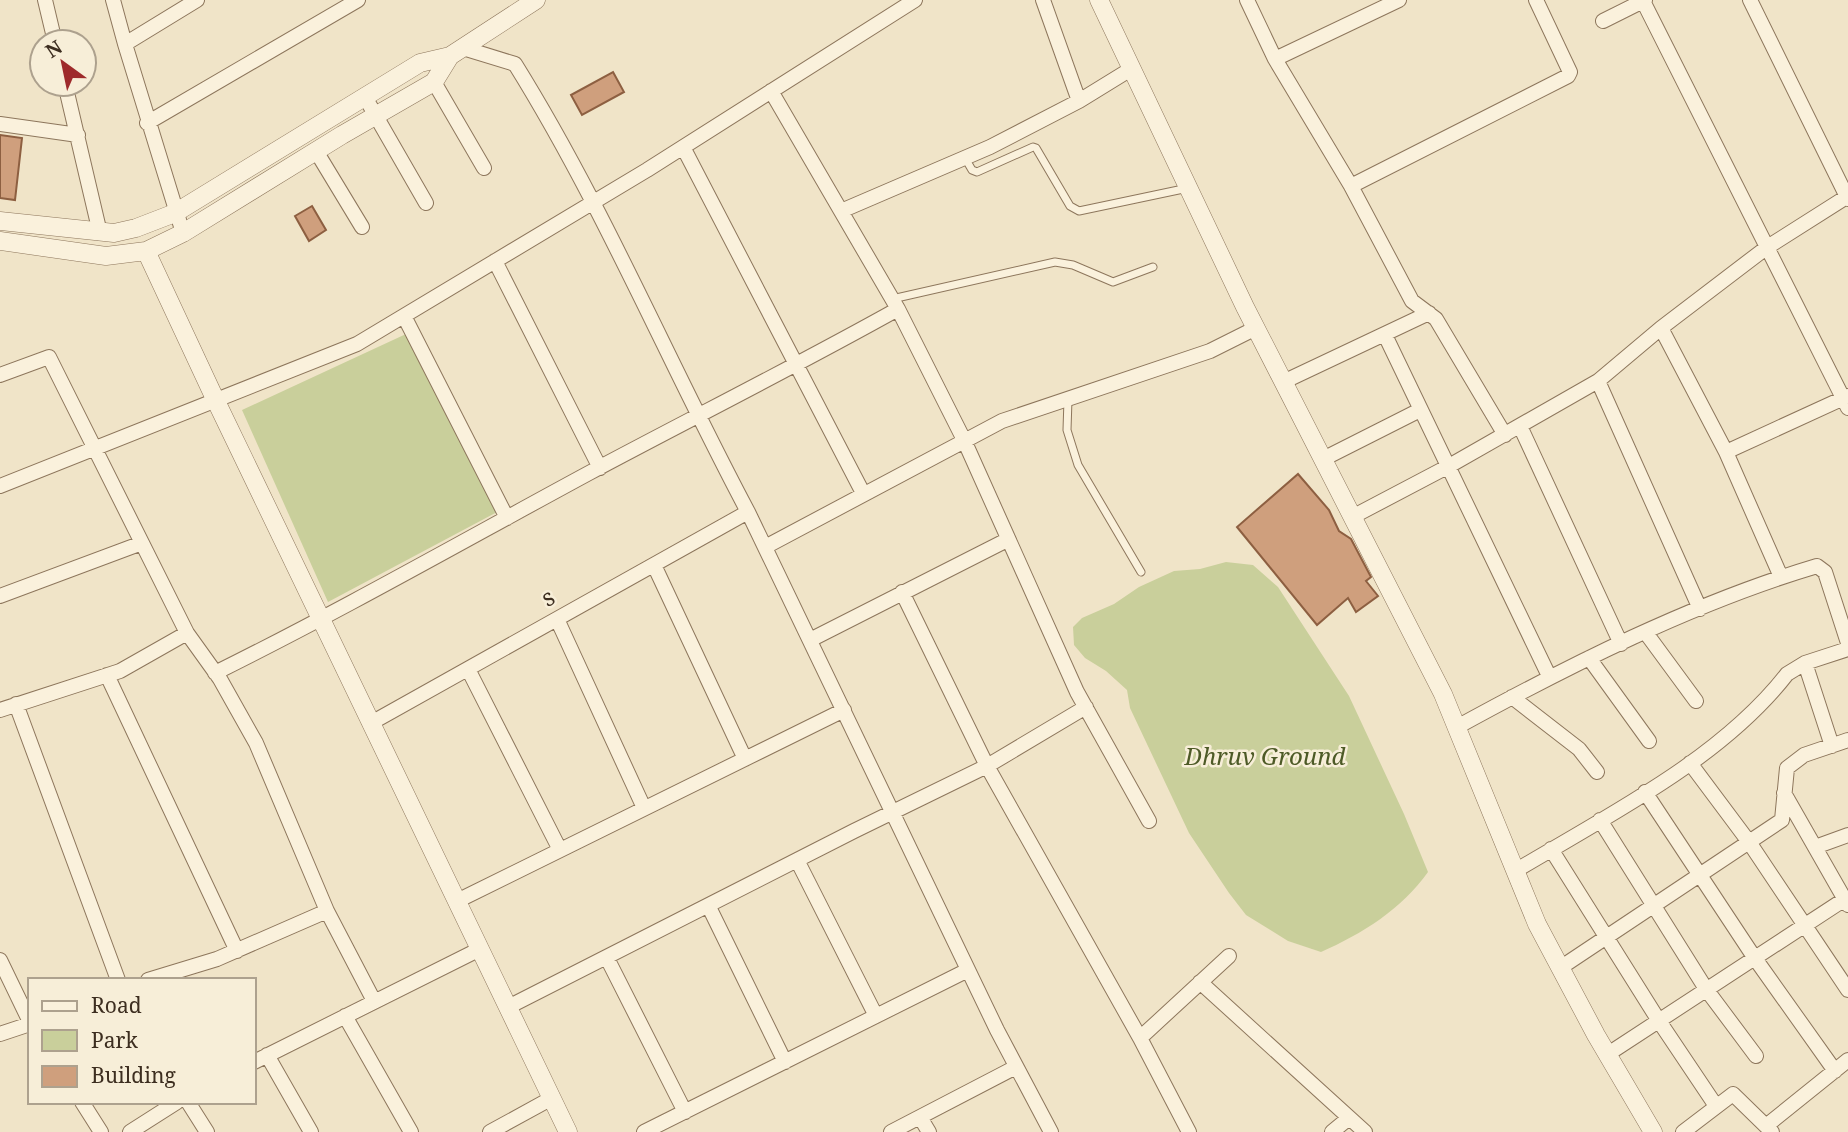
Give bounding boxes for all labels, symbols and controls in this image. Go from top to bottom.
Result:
north arrow [28,28,98,98]
text: N [40,34,67,64]
street label: s [535,580,560,614]
park label: Dhruv Ground [1184,739,1346,772]
legend [28,978,256,1104]
text: Road [91,991,142,1019]
text: Park [91,1026,138,1054]
text: Building [91,1061,176,1089]

